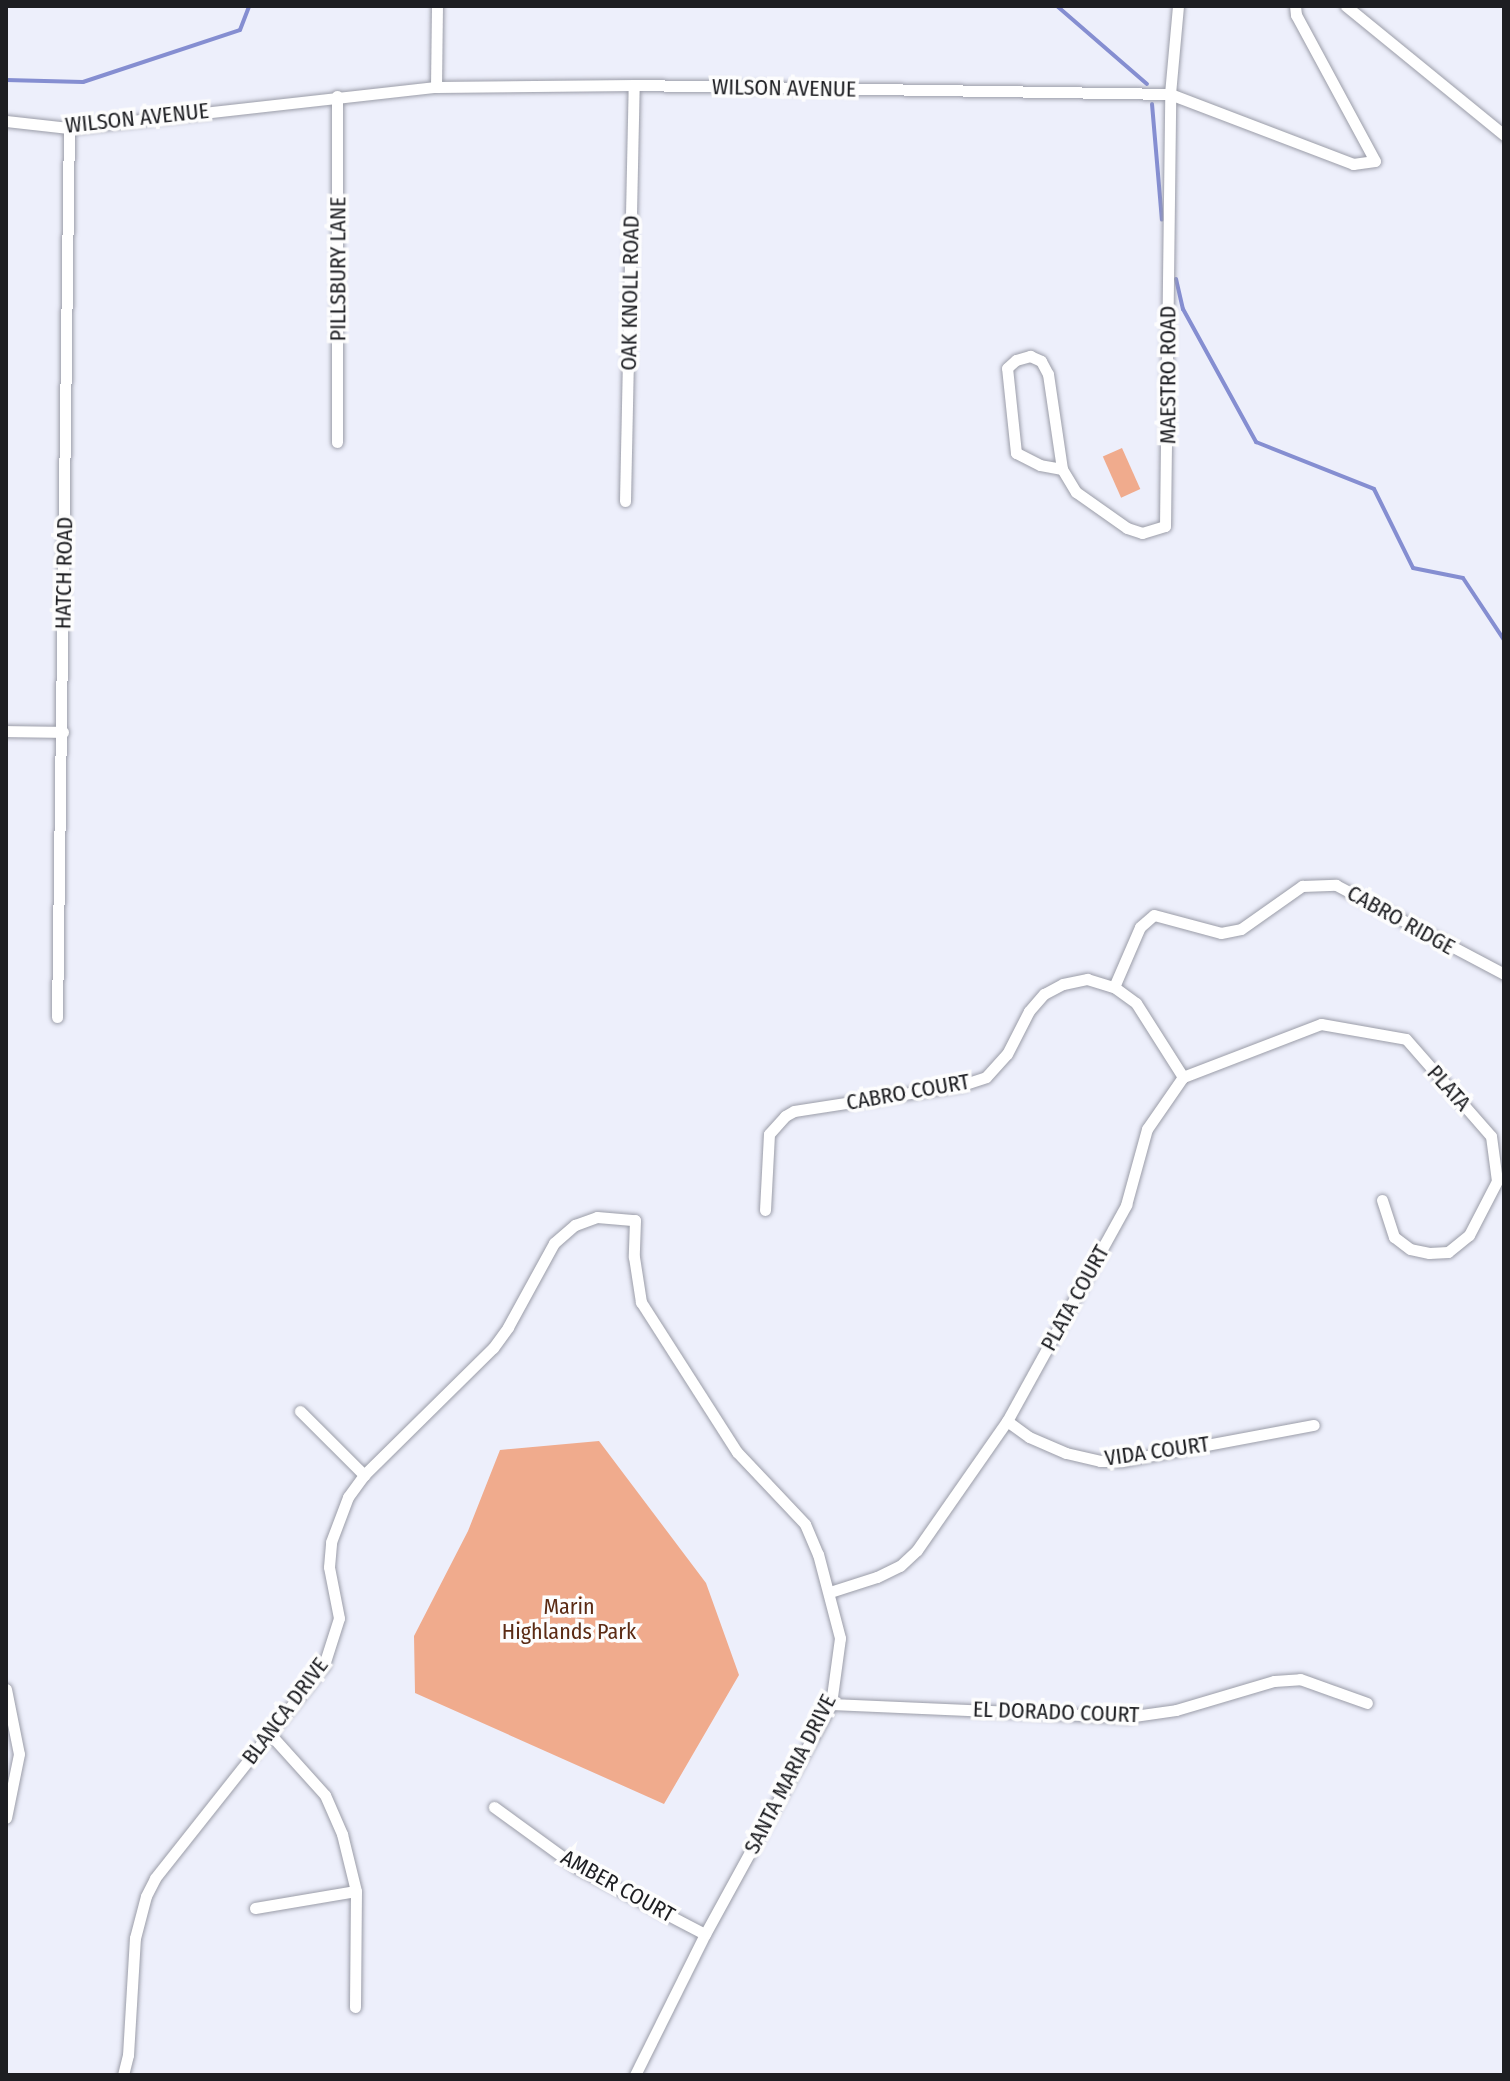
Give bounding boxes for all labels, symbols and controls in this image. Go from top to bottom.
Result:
street label: WILSON AVENUE [712,74,856,102]
street label: WILSON AVENUE [64,97,210,139]
street label: PILLSBURY LANE [325,197,351,341]
street label: OAK KNOLL ROAD [615,215,645,371]
street label: MAESTRO ROAD [1155,306,1181,444]
street label: HATCH ROAD [50,516,78,630]
street label: CABRO RIDGE [1343,880,1459,960]
street label: PLATA [1422,1060,1476,1116]
street label: CABRO COURT [844,1068,972,1116]
street label: PLATA COURT [1035,1241,1115,1355]
street label: VIDA COURT [1103,1431,1211,1471]
park label: Marin Highlands Park [502,1593,636,1644]
street label: BLANCA DRIVE [236,1652,334,1770]
street label: SANTA MARIA DRIVE [738,1690,842,1858]
street label: EL DORADO COURT [972,1696,1140,1728]
street label: AMBER COURT [557,1844,679,1928]

